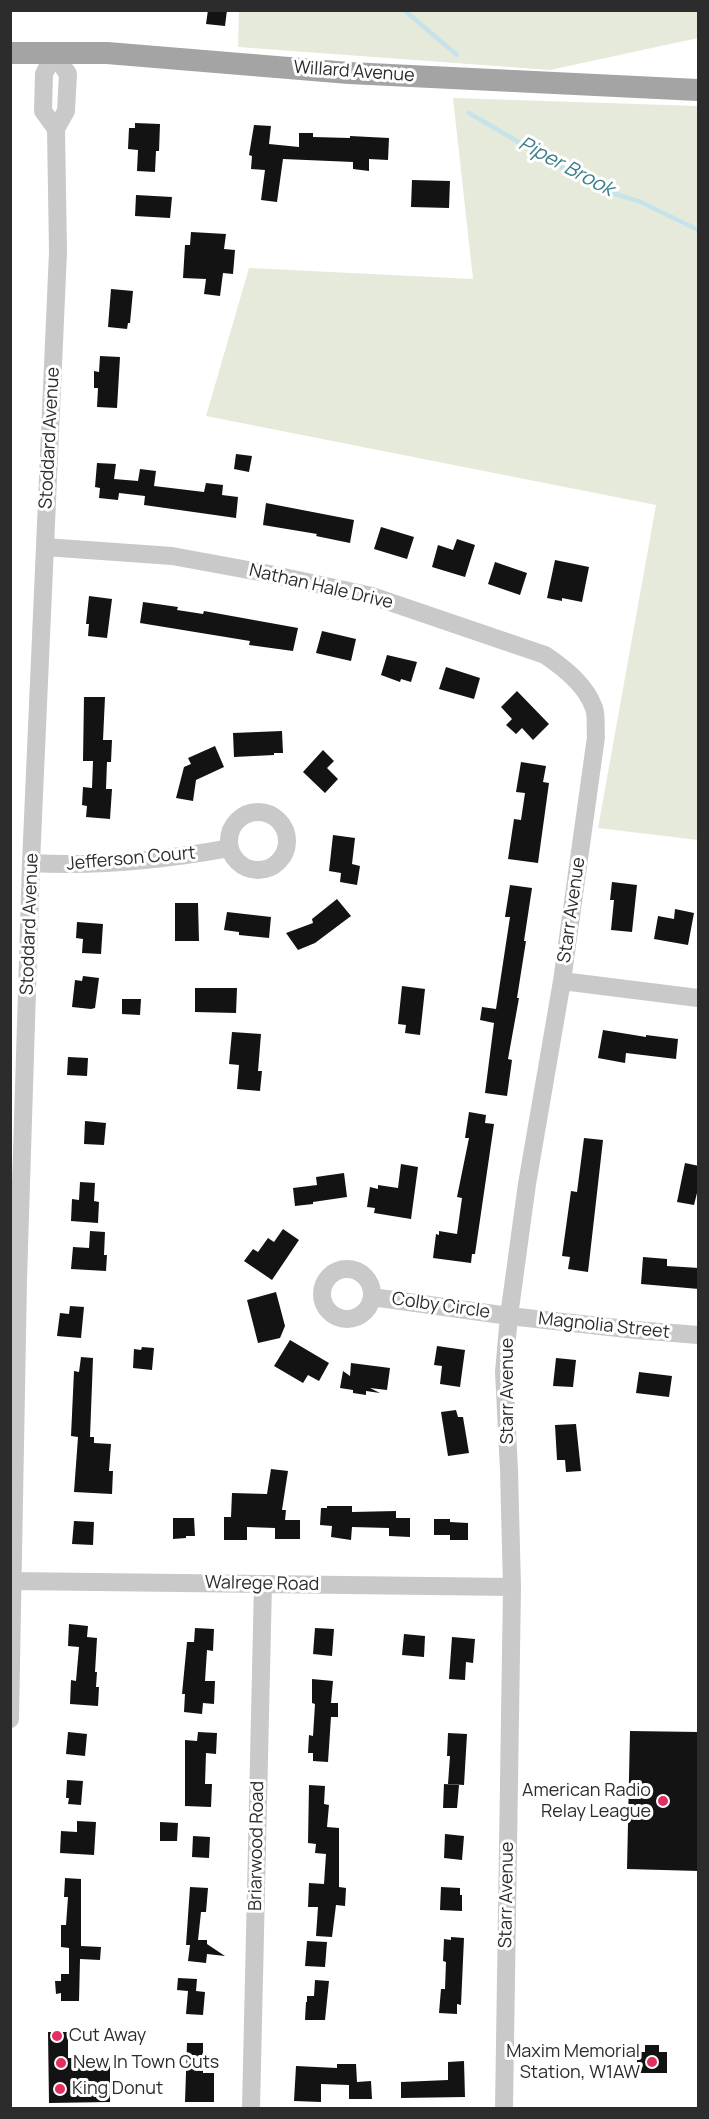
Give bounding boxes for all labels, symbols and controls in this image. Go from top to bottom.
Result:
street label: Willard Avenue [293,57,415,87]
water label: Piper Brook [514,132,618,202]
street label: Stoddard Avenue [35,366,65,510]
street label: Nathan Hale Drive [247,560,395,614]
street label: Jefferson Court [66,843,196,875]
street label: Stoddard Avenue [17,853,43,995]
street label: Starr Avenue [554,856,590,964]
street label: Colby Circle [391,1288,491,1324]
street label: Magnolia Street [537,1308,671,1344]
street label: Starr Avenue [497,1338,519,1444]
street label: Walrege Road [205,1572,319,1596]
place label: American Radio Relay League [522,1780,651,1822]
street label: Briarwood Road [245,1781,269,1911]
marker: American Radio Relay League [656,1794,670,1808]
street label: Starr Avenue [495,1842,519,1948]
place label: Cut Away [69,2025,146,2047]
marker: Cut Away [50,2029,64,2043]
place label: Maxim Memorial Station, W1AW [506,2041,640,2084]
place label: New In Town Cuts [73,2052,219,2074]
marker: Maxim Memorial Station, W1AW [645,2055,659,2069]
marker: New In Town Cuts [54,2056,68,2070]
place label: King Donut [72,2078,163,2100]
marker: King Donut [53,2082,67,2096]

